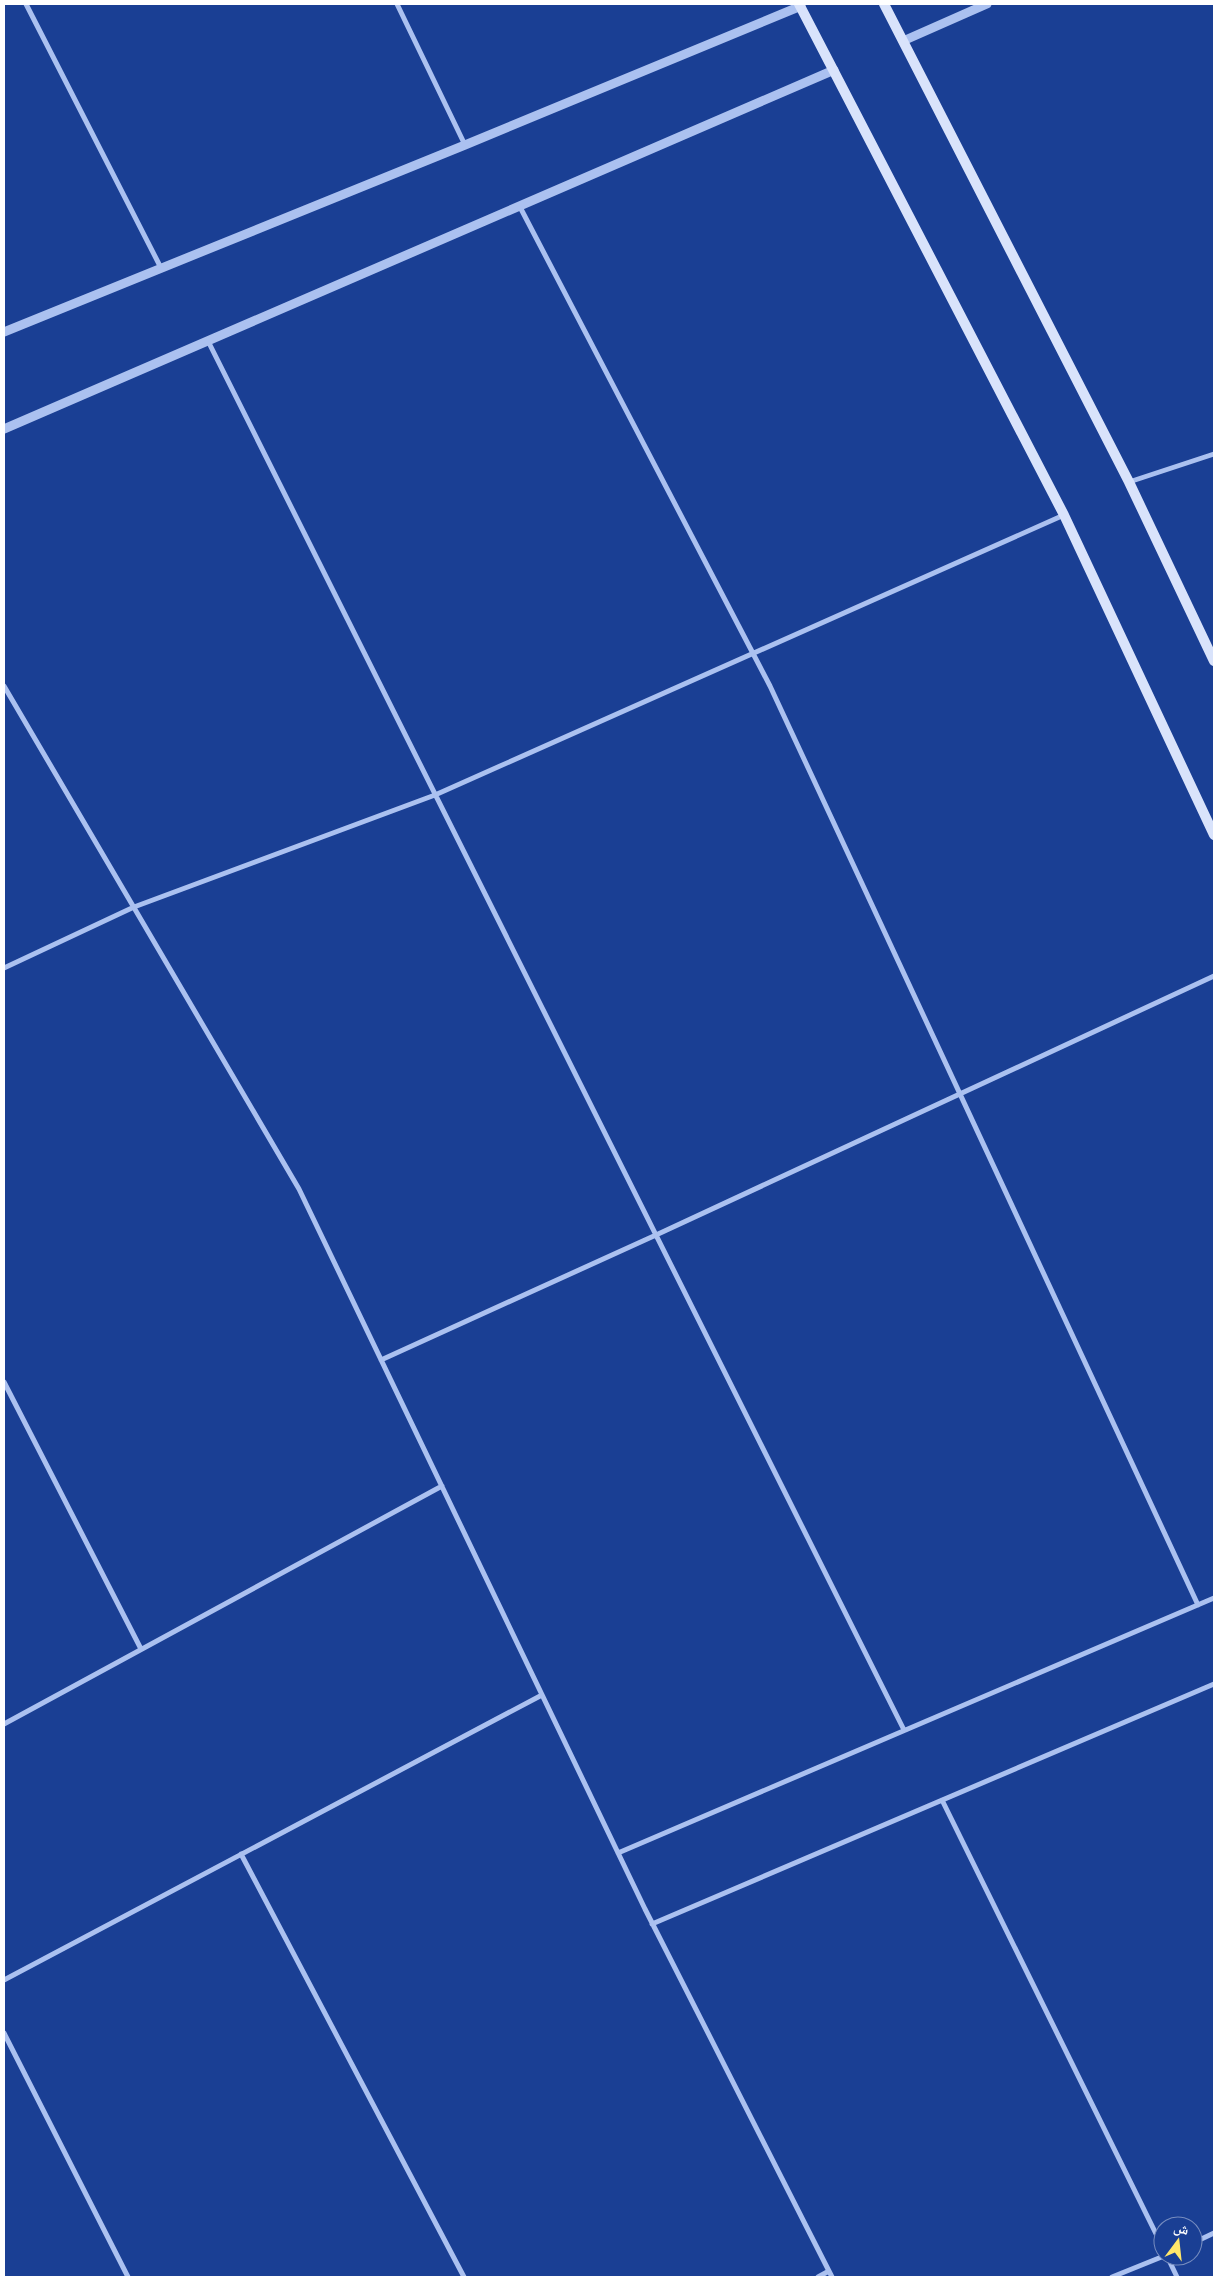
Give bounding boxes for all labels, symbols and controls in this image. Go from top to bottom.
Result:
north arrow [1153,2216,1203,2266]
text: ش [1172,2218,1191,2239]

